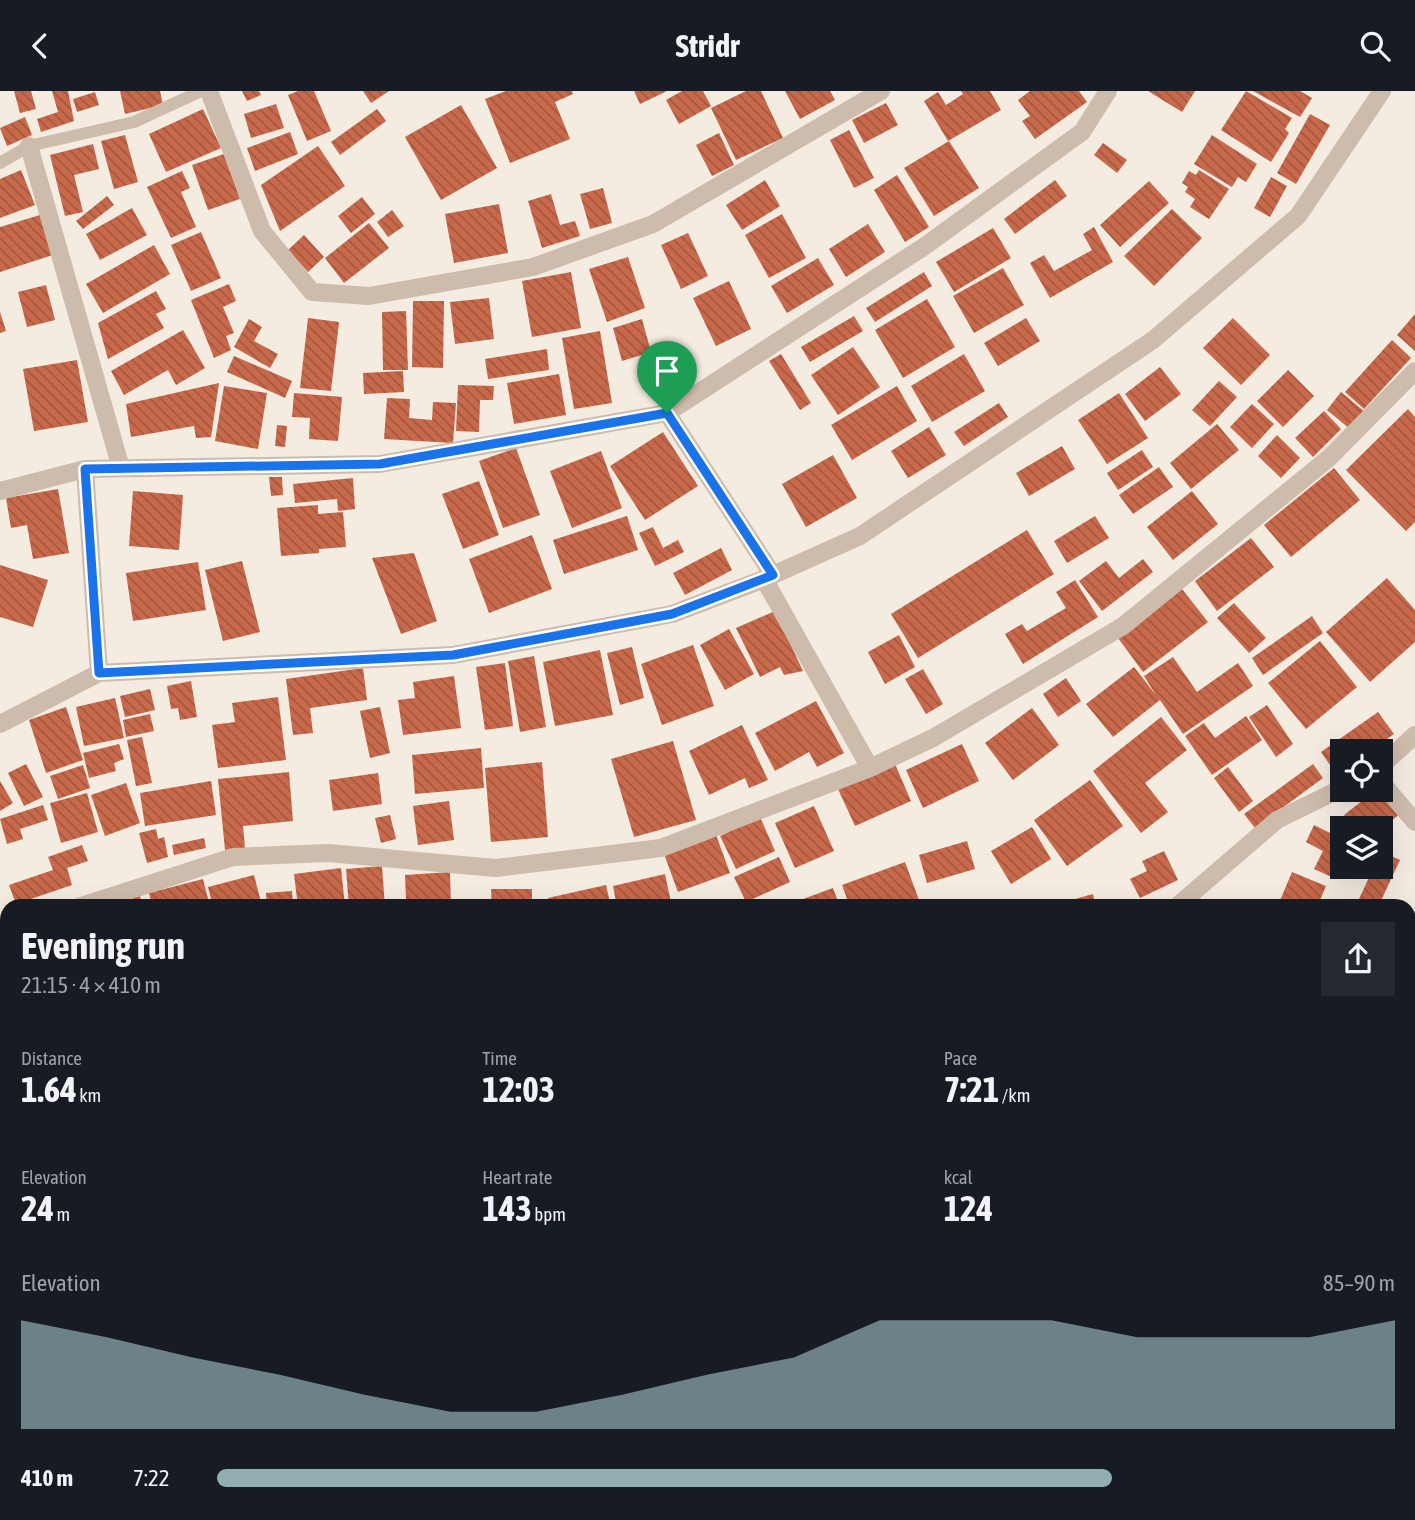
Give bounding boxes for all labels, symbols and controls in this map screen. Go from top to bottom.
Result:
icon: back [21,27,59,65]
text: Stridr [675,27,740,64]
icon: search [1356,27,1394,65]
pin [637,341,697,413]
icon: arrive [648,352,686,390]
map controls [1330,739,1393,879]
button: locate [1330,739,1393,802]
button: layers [1330,816,1393,879]
button: share [1321,922,1395,996]
text: Evening run [21,924,185,967]
text: 21:15 · 4 × 410 m [21,972,161,998]
text: Distance [21,1047,82,1069]
text: Time [482,1047,517,1069]
text: Pace [944,1047,977,1069]
text: 1.64 [21,1069,77,1109]
text: 12:03 [482,1069,555,1109]
text: 7:21 [944,1069,999,1109]
text: km [77,1084,101,1106]
text: /km [999,1084,1030,1106]
text: Elevation [21,1166,87,1188]
text: Heart rate [482,1166,552,1188]
text: kcal [944,1166,973,1188]
text: 24 [21,1188,54,1228]
text: 143 [482,1188,532,1228]
text: 124 [944,1188,993,1228]
text: m [54,1203,70,1225]
text: bpm [532,1203,566,1225]
text: Elevation [21,1270,101,1296]
text: 85–90 m [1323,1270,1395,1296]
text: 410 m [21,1465,73,1491]
text: 7:22 [133,1465,170,1491]

